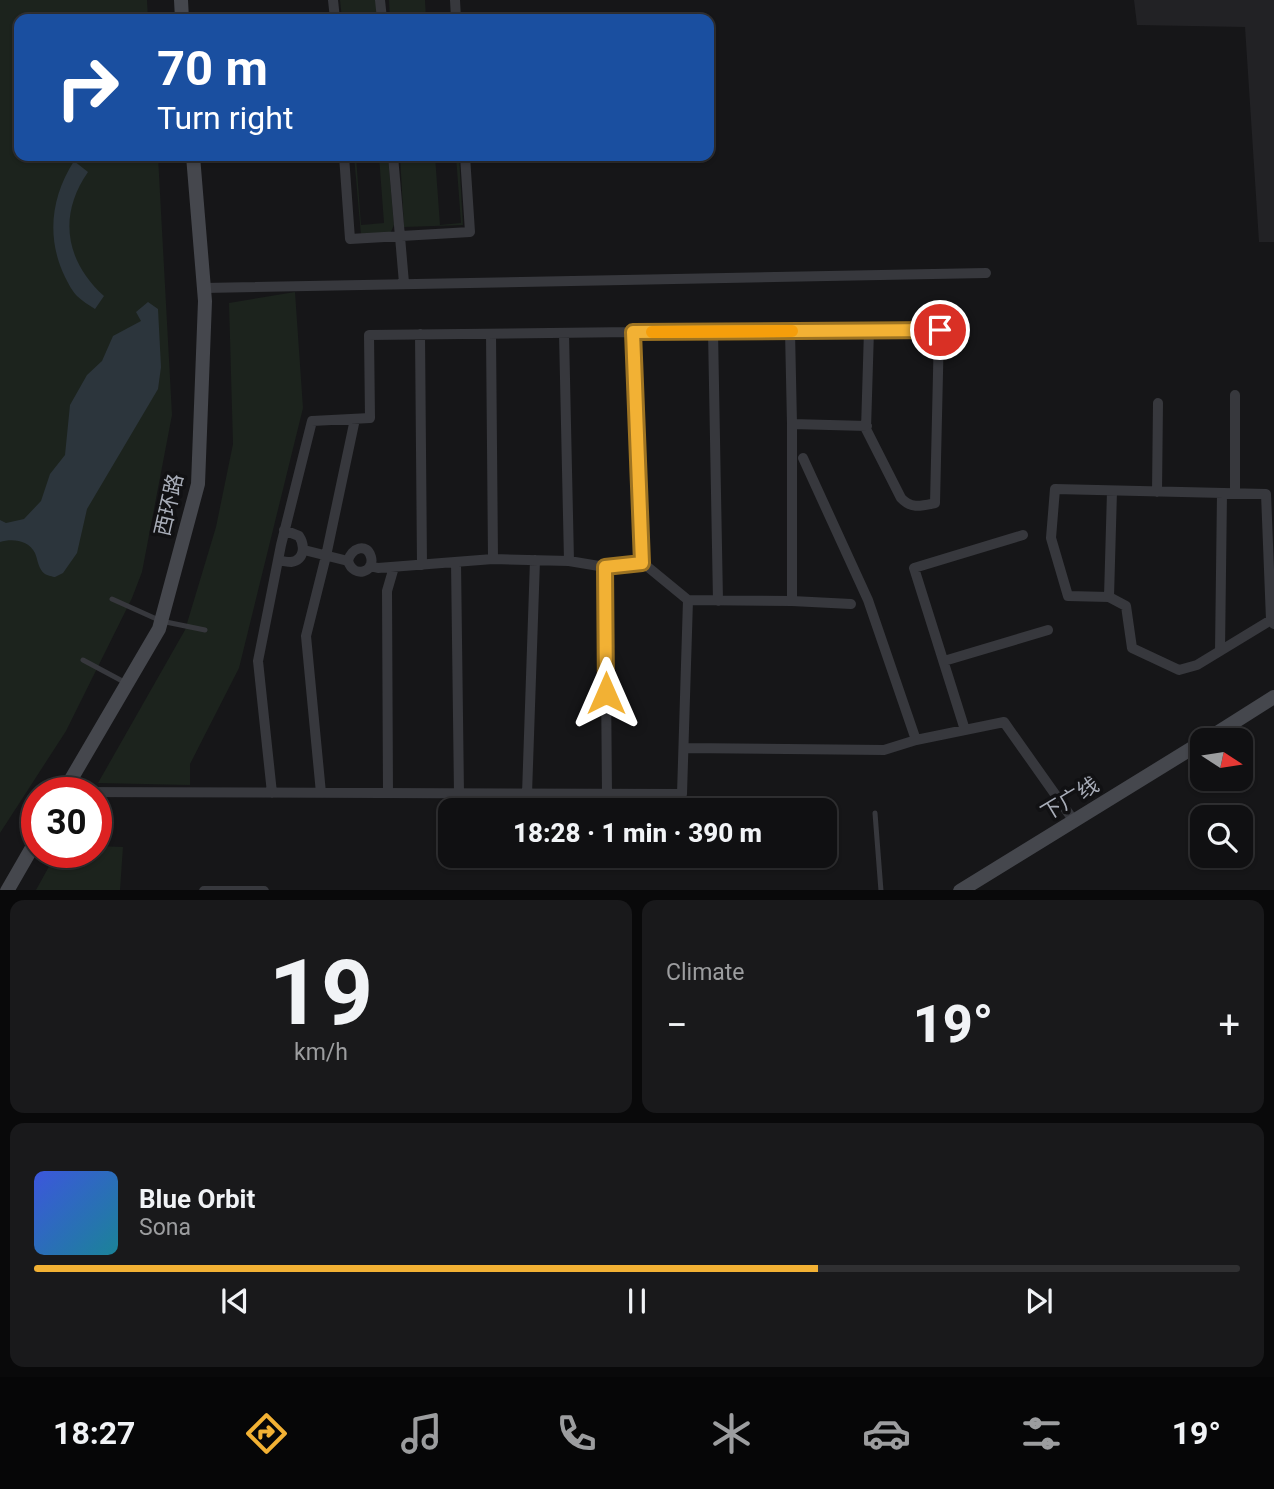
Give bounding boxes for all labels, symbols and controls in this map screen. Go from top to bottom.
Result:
text: 70 m [157,40,268,97]
icon: right [42,42,133,133]
text: Turn right [157,99,293,137]
pin [910,300,970,360]
icon: arrive [921,311,959,349]
street label: 西环路 [150,472,188,538]
position arrow [569,656,643,730]
north arrow [1190,728,1253,791]
map controls [1190,728,1253,868]
street label: 下广线 [1037,772,1103,826]
speed limit sign: 30 [21,777,112,868]
button: search [1190,805,1253,868]
text: 18:28 · 1 min · 390 m [513,818,762,848]
text: 19 [269,940,373,1046]
text: Climate [666,959,745,986]
text: 19° [913,994,993,1055]
text: − [666,1003,688,1047]
text: + [1218,1003,1240,1047]
text: km/h [294,1039,348,1066]
text: Blue Orbit [139,1184,255,1214]
text: Sona [139,1214,191,1241]
icon: previous [216,1282,254,1320]
icon: pause [618,1282,656,1320]
icon: next [1020,1282,1058,1320]
icon: directions [242,1409,291,1458]
icon: music [397,1409,446,1458]
icon: phone [552,1409,601,1458]
icon: climate [707,1409,756,1458]
icon: car [862,1409,911,1458]
icon: filters [1017,1409,1066,1458]
text: 18:27 [53,1414,135,1452]
text: 19° [1172,1414,1221,1452]

